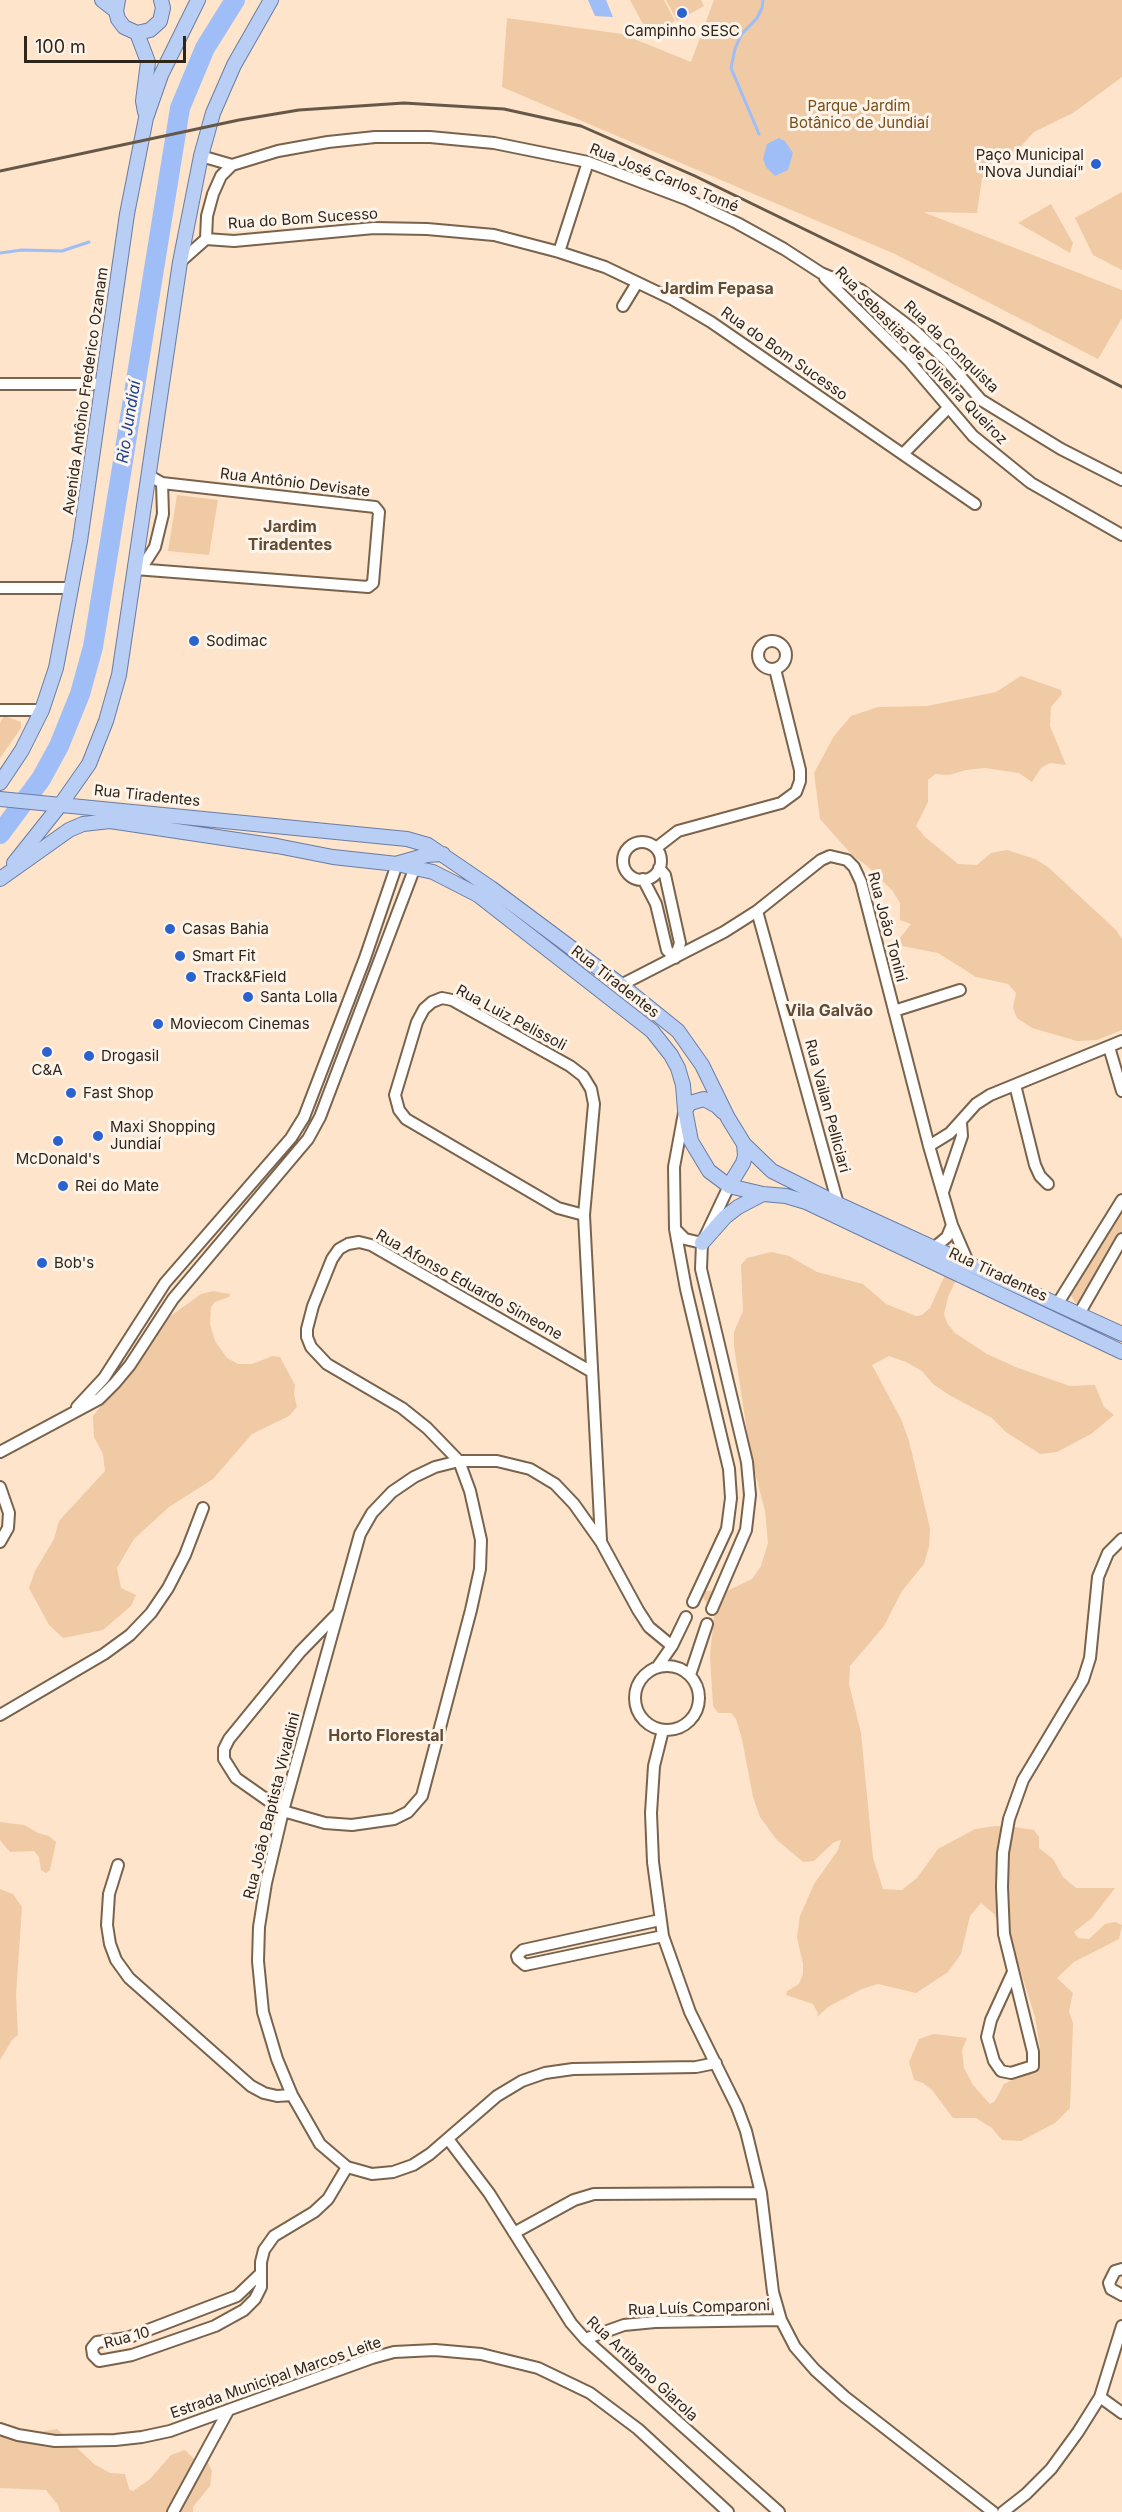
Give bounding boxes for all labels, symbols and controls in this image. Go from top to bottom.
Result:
marker: Campinho SESC [675,6,689,20]
place label: Campinho SESC [624,22,740,40]
scale bar [27,24,189,62]
text: 100 m [35,36,86,57]
park label: Parque Jardim Botânico de Jundiaí [789,97,929,132]
street label: Rua José Carlos Tomé [587,140,741,216]
place label: Paço Municipal "Nova Jundiaí" [976,146,1084,181]
marker: Paço Municipal "Nova Jundiaí" [1089,157,1103,171]
street label: Rua do Bom Sucesso [227,205,379,233]
street label: Rua Sebastião de Oliveira Queiroz [831,263,1011,449]
street label: Avenida Antônio Frederico Ozanam [60,266,112,516]
district label: Jardim Fepasa [660,279,774,299]
street label: Rua da Conquista [900,297,1002,397]
street label: Rua do Bom Sucesso [717,304,851,404]
water label: Rio Jundiaí [113,379,145,465]
street label: Rua Antônio Devisate [219,465,371,501]
district label: Jardim Tiradentes [248,517,332,555]
place label: Sodimac [206,632,268,650]
marker: Sodimac [187,634,201,648]
street label: Rua Tiradentes [93,781,201,811]
street label: Rua João Tonini [864,870,910,984]
place label: Casas Bahia [182,920,269,938]
marker: Casas Bahia [163,922,177,936]
street label: Rua Tiradentes [567,942,663,1022]
place label: Smart Fit [192,947,256,965]
marker: Smart Fit [173,949,187,963]
place label: Track&Field [203,968,286,986]
marker: Track&Field [184,970,198,984]
street label: Rua Luiz Pelissoli [453,981,569,1055]
place label: Santa Lolla [260,988,338,1006]
marker: Santa Lolla [241,990,255,1004]
district label: Vila Galvão [785,1001,873,1021]
place label: Moviecom Cinemas [170,1015,310,1033]
marker: Moviecom Cinemas [151,1017,165,1031]
street label: Rua Vailan Pelliciari [801,1037,853,1175]
marker: C&A [40,1045,54,1059]
place label: Drogasil [101,1047,159,1065]
marker: Drogasil [82,1049,96,1063]
place label: C&A [32,1061,62,1079]
place label: Fast Shop [83,1084,154,1102]
marker: Fast Shop [64,1086,78,1100]
place label: Maxi Shopping Jundiaí [110,1118,216,1153]
marker: Maxi Shopping Jundiaí [91,1129,105,1143]
marker: McDonald's [51,1134,65,1148]
place label: McDonald's [16,1150,100,1168]
place label: Rei do Mate [75,1177,159,1195]
marker: Rei do Mate [56,1179,70,1193]
street label: Rua Afonso Eduardo Simeone [373,1226,565,1344]
street label: Rua Tiradentes [946,1244,1050,1306]
place label: Bob's [54,1254,94,1272]
marker: Bob's [35,1256,49,1270]
street label: Rua João Baptista Vivaldini [240,1711,304,1901]
district label: Horto Florestal [328,1726,444,1746]
street label: Rua Luís Comparoni [628,2297,770,2319]
street label: Rua Artibano Giarola [583,2313,701,2425]
street label: Rua 10 [102,2323,152,2353]
street label: Estrada Municipal Marcos Leite [168,2333,384,2423]

